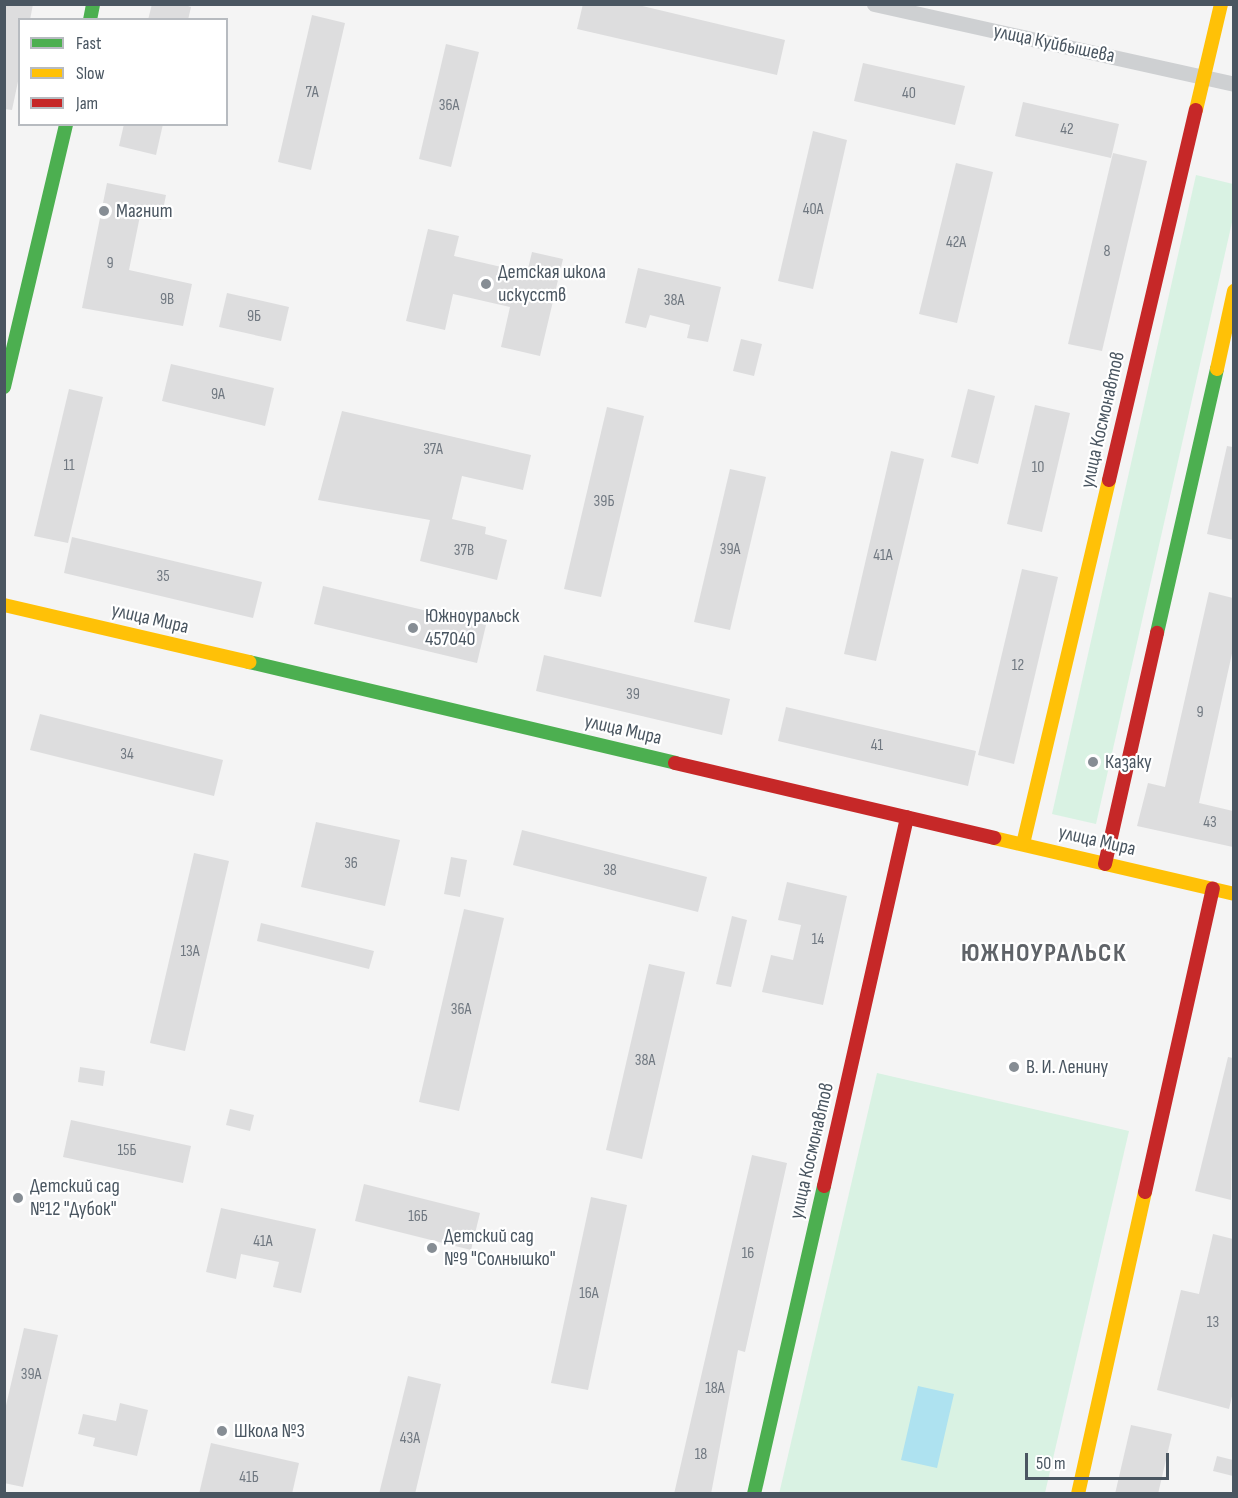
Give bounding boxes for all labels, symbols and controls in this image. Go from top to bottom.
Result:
legend [18,18,228,126]
street label: улица Куйбышева [991,19,1117,69]
text: Fast [76,33,101,54]
text: Slow [76,63,105,84]
house number: 7А [306,83,318,103]
house number: 40 [902,84,916,104]
text: Jam [76,93,98,114]
house number: 36А [439,96,459,116]
house number: 42 [1060,120,1074,140]
place label: Магнит [116,199,173,223]
house number: 40А [803,200,823,220]
marker: Магнит [97,204,111,218]
house number: 42А [946,233,966,253]
house number: 8 [1103,242,1111,262]
house number: 9 [106,254,114,274]
place label: Детская школа искусств [498,260,606,307]
marker: Детская школа искусств [479,277,493,291]
house number: 9В [160,290,174,310]
house number: 38А [664,291,684,311]
house number: 9Б [247,307,261,327]
street label: улица Космонавтов [1076,349,1130,491]
house number: 9А [211,385,225,405]
house number: 37А [423,440,443,460]
house number: 11 [63,456,75,476]
house number: 10 [1032,458,1044,478]
house number: 39Б [594,492,614,512]
house number: 39А [720,540,740,560]
house number: 37В [454,541,474,561]
house number: 41А [873,546,893,566]
house number: 35 [156,567,170,587]
street label: улица Мира [109,598,191,640]
place label: Южноуральск 457040 [425,604,519,651]
marker: Южноуральск 457040 [406,621,420,635]
house number: 12 [1012,656,1024,676]
house number: 39 [626,685,640,705]
house number: 9 [1196,703,1204,723]
street label: улица Мира [582,709,664,751]
house number: 41 [871,736,883,756]
house number: 34 [120,745,134,765]
place label: Казаку [1105,750,1152,774]
marker: Казаку [1086,755,1100,769]
house number: 43 [1203,813,1217,833]
street label: улица Мира [1056,820,1138,862]
house number: 36 [344,854,358,874]
house number: 38 [603,861,617,881]
house number: 14 [812,930,824,950]
district label: ЮЖНОУРАЛЬСК [961,938,1127,970]
house number: 13А [180,942,200,962]
house number: 36А [451,1000,471,1020]
house number: 38А [635,1051,655,1071]
place label: В. И. Ленину [1026,1055,1108,1079]
marker: В. И. Ленину [1007,1060,1021,1074]
street label: улица Космонавтов [785,1080,839,1222]
house number: 15Б [117,1141,137,1161]
place label: Детский сад №12 "Дубок" [30,1174,120,1221]
marker: Детский сад №12 "Дубок" [11,1191,25,1205]
house number: 16Б [408,1207,428,1227]
place label: Детский сад №9 "Солнышко" [444,1224,556,1271]
house number: 41А [253,1232,273,1252]
marker: Детский сад №9 "Солнышко" [425,1241,439,1255]
house number: 16 [742,1244,754,1264]
house number: 16А [579,1284,599,1304]
house number: 13 [1207,1313,1219,1333]
house number: 39А [21,1365,41,1385]
house number: 18А [705,1379,725,1399]
place label: Школа №3 [234,1419,305,1443]
marker: Школа №3 [215,1424,229,1438]
house number: 43А [400,1429,420,1449]
scale bar [1028,1441,1172,1479]
house number: 18 [695,1445,707,1465]
text: 50 m [1036,1453,1066,1474]
house number: 41Б [239,1468,259,1488]

